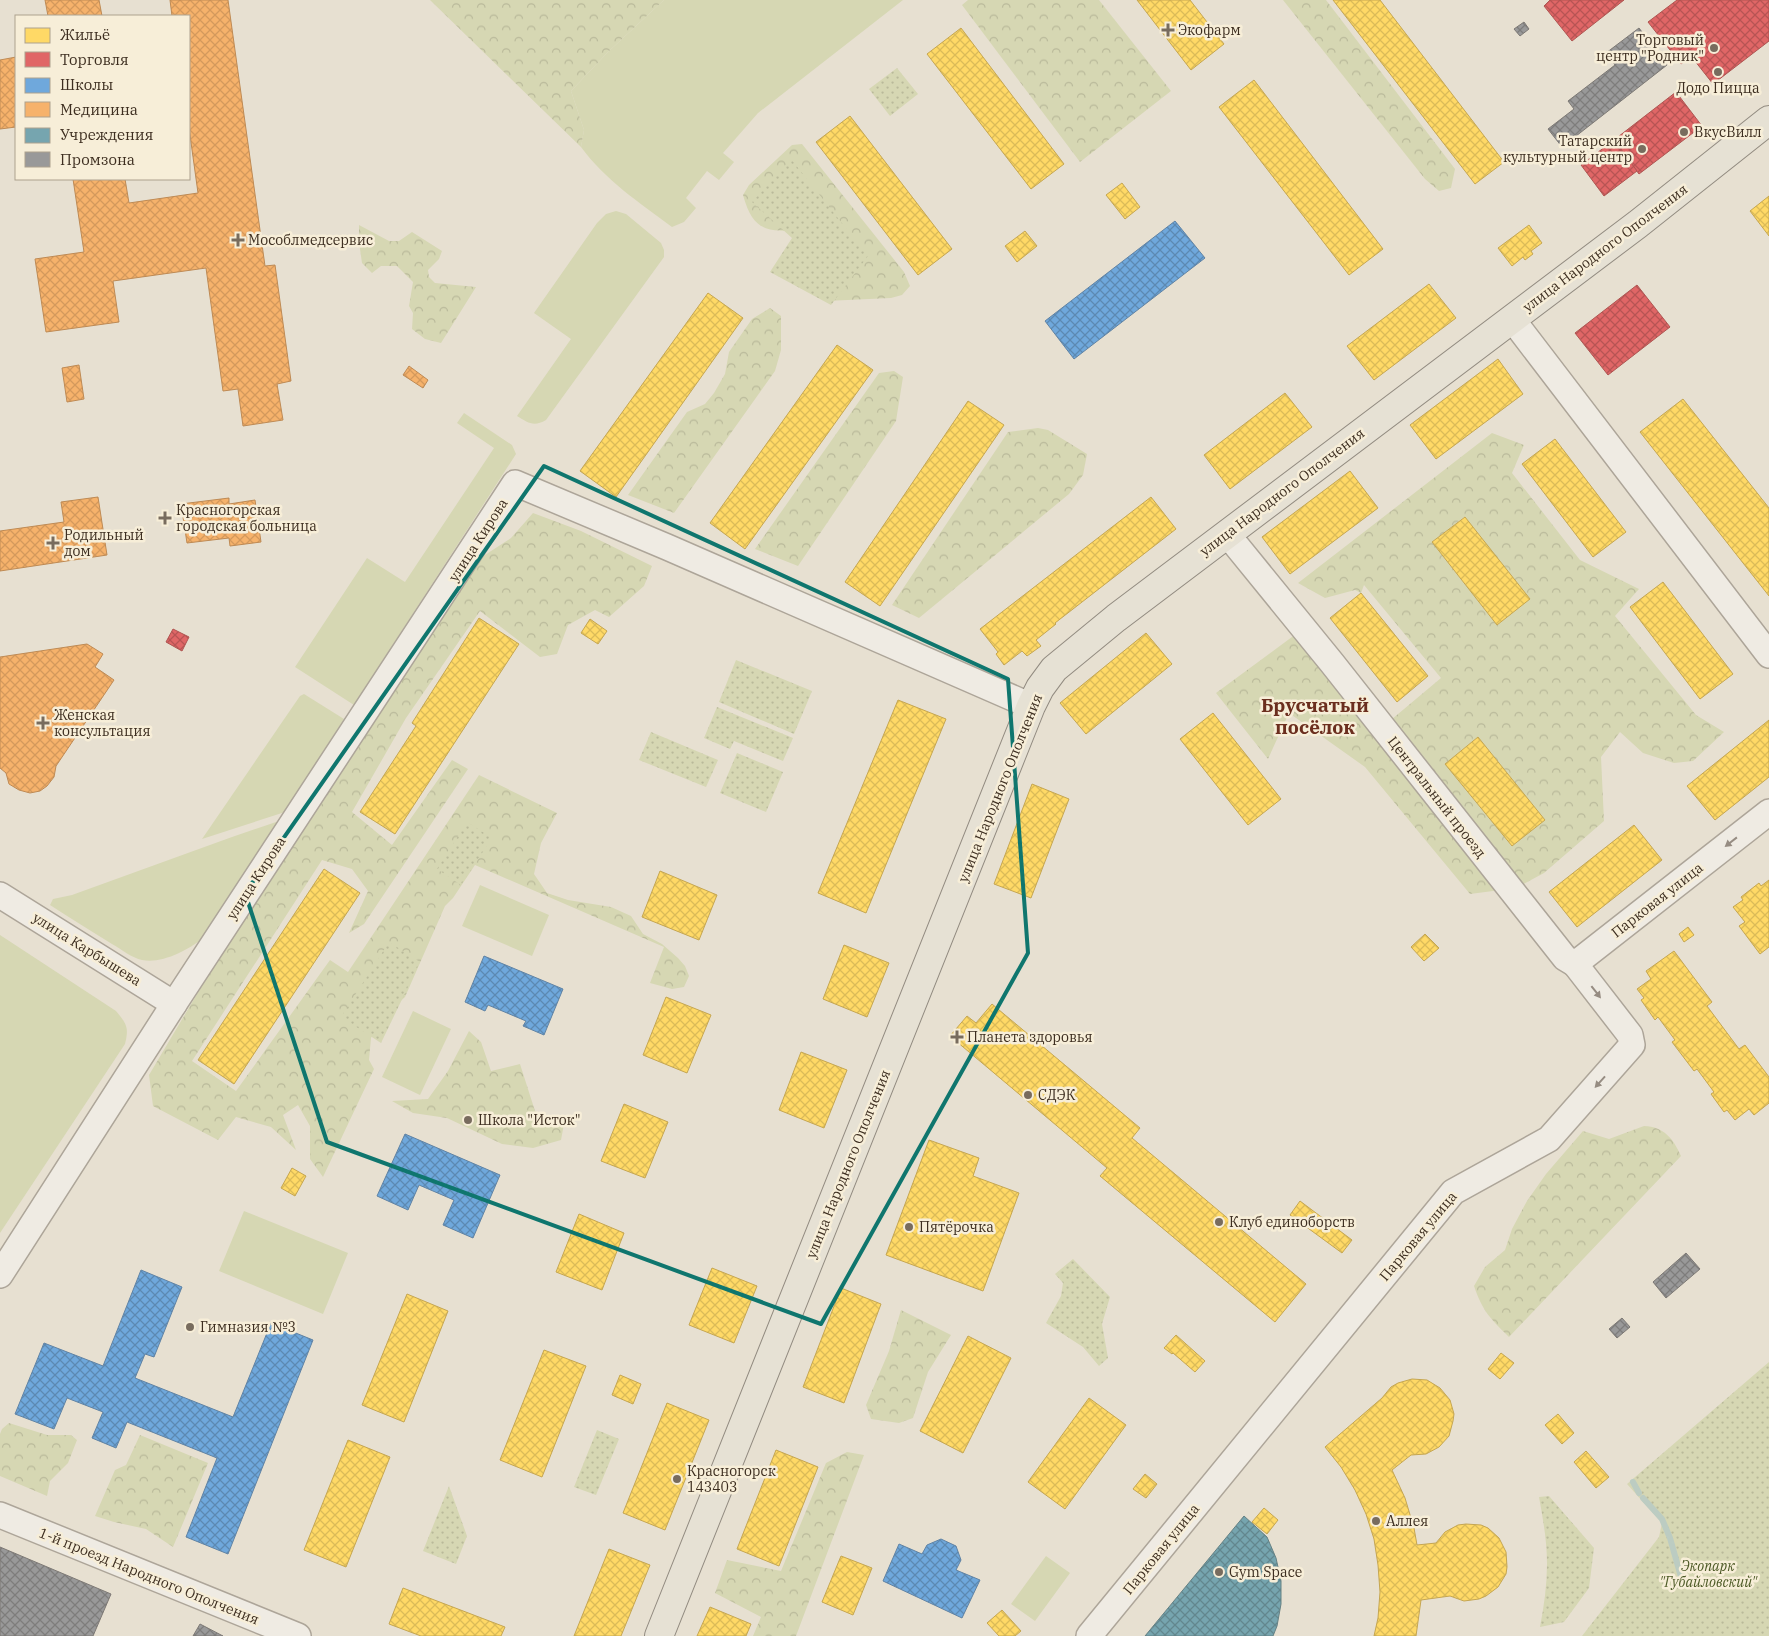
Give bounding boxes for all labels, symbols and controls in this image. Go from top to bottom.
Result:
legend [15,15,190,180]
place label: Экофарм [1178,21,1241,39]
marker: Экофарм [1162,24,1174,36]
text: Жильё [60,25,110,44]
place label: Торговый центр "Родник" [1596,31,1704,65]
marker: Торговый центр "Родник" [1708,42,1720,54]
text: Торговля [60,50,129,69]
marker: Додо Пицца [1712,66,1724,78]
text: Школы [60,75,113,94]
place label: Додо Пицца [1676,79,1760,97]
text: Медицина [60,100,138,119]
place label: ВкусВилл [1694,123,1762,141]
text: Учреждения [60,125,153,144]
marker: ВкусВилл [1678,126,1690,138]
place label: Татарский культурный центр [1503,132,1632,166]
marker: Татарский культурный центр [1636,143,1648,155]
text: Промзона [60,150,135,169]
street label: улица Народного Ополчения [1519,180,1691,316]
place label: Мособлмедсервис [248,231,373,249]
marker: Мособлмедсервис [232,234,244,246]
street label: улица Народного Ополчения [1196,424,1368,560]
street label: улица Кирова [444,495,512,585]
place label: Красногорская городская больница [176,501,317,535]
marker: Красногорская городская больница [158,511,172,525]
place label: Родильный дом [64,526,144,560]
marker: Родильный дом [46,536,60,550]
street label: улица Народного Ополчения [954,691,1046,885]
district label: Брусчатый посёлок [1261,693,1369,739]
place label: Женская консультация [54,706,151,740]
marker: Женская консультация [36,716,50,730]
street label: Центральный проезд [1384,733,1490,862]
street label: улица Кирова [222,833,290,923]
one-way arrow [1725,837,1738,848]
street label: Парковая улица [1608,858,1707,941]
street label: улица Карбышева [29,908,145,990]
one-way arrow [1591,985,1602,998]
place label: Планета здоровья [967,1028,1093,1046]
marker: Планета здоровья [951,1031,963,1043]
street label: улица Народного Ополчения [802,1067,894,1261]
one-way arrow [1594,1075,1606,1087]
place label: СДЭК [1038,1086,1076,1104]
marker: СДЭК [1022,1089,1034,1101]
place label: Школа "Исток" [478,1111,581,1129]
marker: Школа "Исток" [462,1114,474,1126]
street label: Парковая улица [1375,1187,1461,1284]
place label: Клуб единоборств [1229,1213,1355,1231]
marker: Клуб единоборств [1213,1216,1225,1228]
place label: Пятёрочка [919,1218,994,1236]
marker: Пятёрочка [903,1221,915,1233]
place label: Гимназия №3 [200,1318,296,1336]
marker: Гимназия №3 [184,1321,196,1333]
place label: Красногорск 143403 [687,1462,776,1496]
marker: Красногорск 143403 [671,1473,683,1485]
street label: Парковая улица [1119,1500,1203,1598]
place label: Аллея [1386,1512,1428,1530]
marker: Аллея [1370,1515,1382,1527]
street label: 1-й проезд Народного Ополчения [36,1524,262,1628]
park label: Экопарк "Губайловский" [1659,1557,1758,1591]
place label: Gym Space [1229,1563,1302,1581]
marker: Gym Space [1213,1566,1225,1578]

